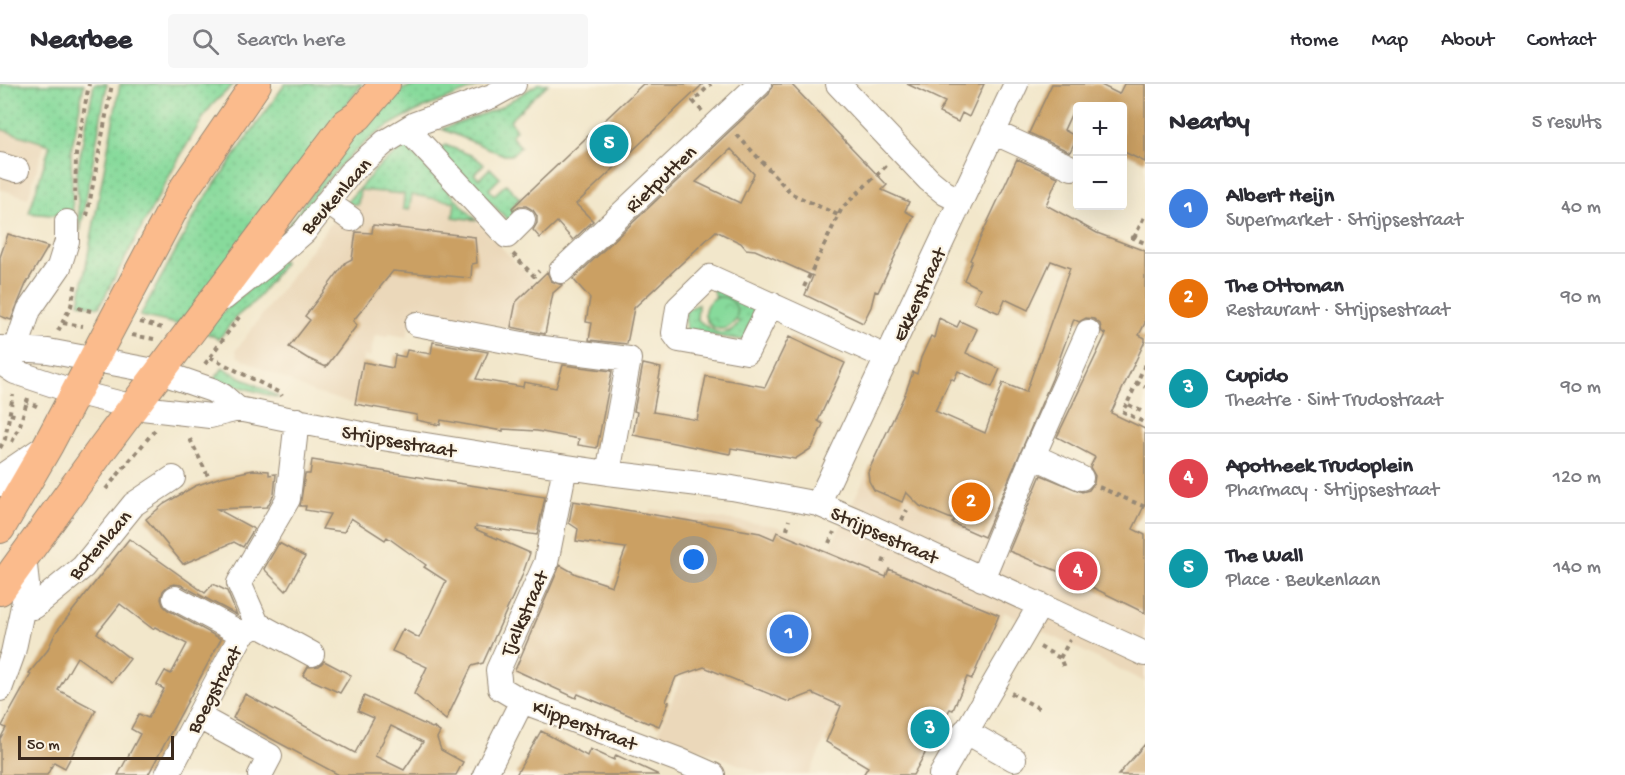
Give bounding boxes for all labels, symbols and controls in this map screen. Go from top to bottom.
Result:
search box [168,14,588,68]
text: Nearbee [30,25,132,58]
icon: search [189,25,222,58]
text: Search here [237,28,345,54]
text: Home [1290,29,1338,54]
text: Map [1371,29,1408,54]
text: About [1441,29,1494,54]
text: Contact [1527,29,1595,54]
map controls [1073,102,1127,210]
button: + [1073,102,1127,156]
text: Nearby [1169,108,1250,139]
text: 5 results [1532,112,1601,135]
pin: 5 [590,122,628,166]
street label: Rietputten [622,142,703,219]
street label: Beukenlaan [297,154,378,241]
button: − [1073,156,1127,210]
text: Albert Heijn [1226,184,1334,210]
text: 1 [1184,197,1193,220]
text: 40 m [1561,197,1601,220]
text: Supermarket · Strijpsestraat [1226,210,1463,233]
street label: Ekkerstraat [889,243,954,346]
text: The Ottoman [1226,274,1344,300]
text: 2 [1184,287,1193,310]
text: 90 m [1561,287,1601,310]
text: Restaurant · Strijpsestraat [1226,300,1450,323]
text: Cupido [1226,364,1288,390]
text: 3 [1183,377,1194,400]
text: 90 m [1561,377,1601,400]
text: Theatre · Sint Trudostraat [1226,390,1442,413]
street label: Strijpsestraat [340,422,459,465]
text: Apotheek Trudoplein [1226,454,1413,480]
text: 4 [1184,467,1193,490]
text: 120 m [1553,467,1601,490]
pin: 2 [952,480,990,524]
text: Pharmacy · Strijpsestraat [1226,480,1439,503]
street label: Strijpsestraat [826,503,943,572]
street label: Botenlaan [65,506,138,587]
text: The Wall [1226,544,1303,570]
your location [679,545,708,574]
pin: 4 [1058,548,1098,594]
text: 5 [1183,557,1194,580]
text: 140 m [1553,557,1601,580]
street label: Tjalkstraat [497,567,556,662]
text: Place · Beukenlaan [1226,570,1380,593]
pin: 1 [770,612,808,656]
street label: Boegstraat [183,642,249,739]
street label: Klipperstraat [528,697,641,758]
pin: 3 [910,706,950,752]
scale bar [18,733,174,760]
text: 50 m [27,737,60,756]

